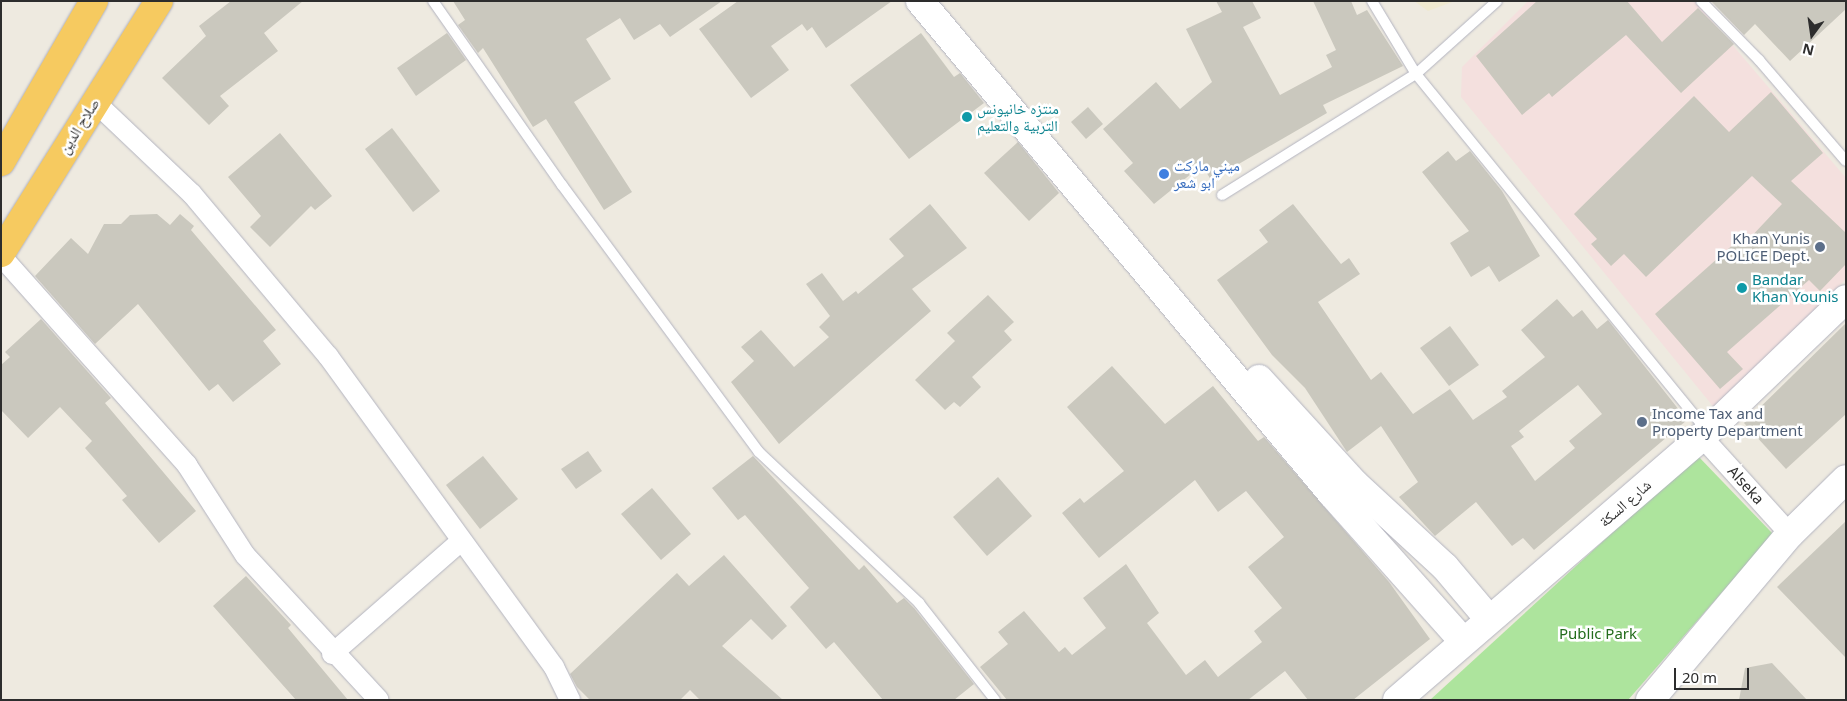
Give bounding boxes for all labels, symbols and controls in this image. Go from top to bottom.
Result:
north arrow [1787,10,1837,60]
text: N [1800,39,1816,61]
street label: صلاح الدين [55,95,103,157]
place label: منتزه خانيونس التربية والتعليم [977,99,1059,134]
marker: منتزه خانيونس التربية والتعليم [961,111,973,123]
place label: ميني ماركت ابو شعر [1174,156,1240,191]
marker: ميني ماركت ابو شعر [1158,168,1170,180]
place label: Khan Yunis POLICE Dept. [1716,229,1810,264]
marker: Khan Yunis POLICE Dept. [1814,241,1826,253]
place label: Bandar Khan Younis [1752,270,1839,305]
marker: Bandar Khan Younis [1736,282,1748,294]
place label: Income Tax and Property Department [1652,404,1803,439]
marker: Income Tax and Property Department [1636,416,1648,428]
street label: Alseka [1724,462,1768,508]
street label: شارع السكة [1595,476,1655,530]
park label: Public Park [1559,625,1637,643]
scale bar [1677,658,1752,690]
text: 20 m [1682,667,1717,687]

